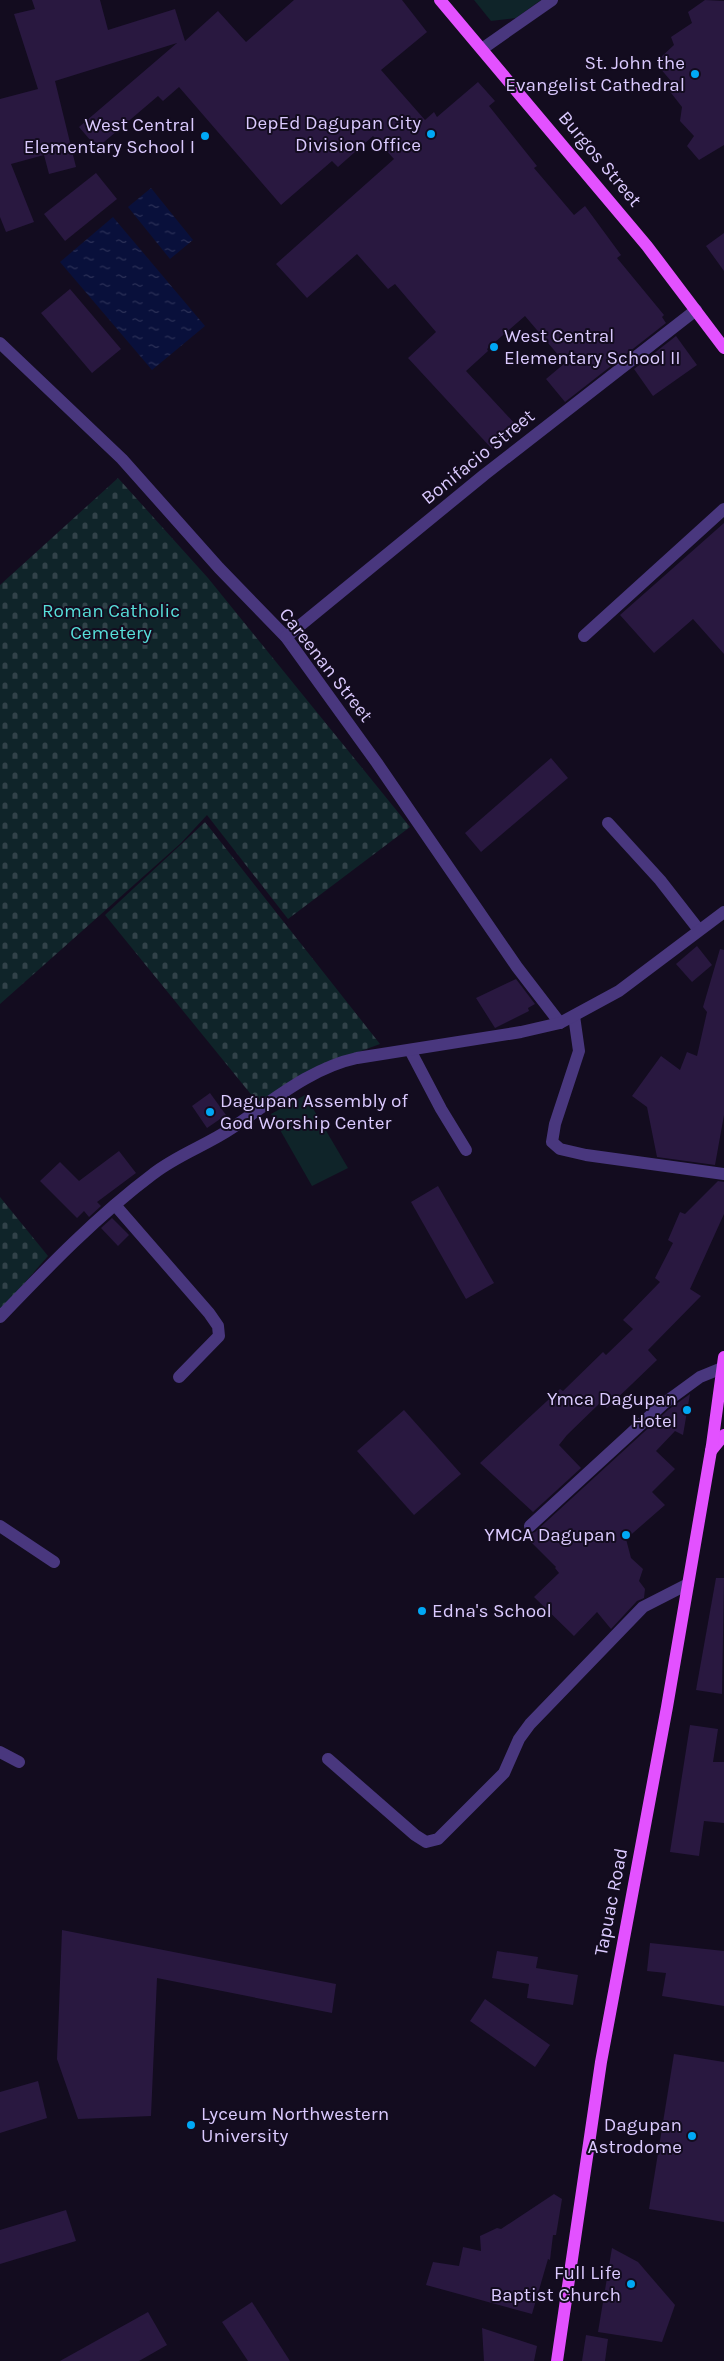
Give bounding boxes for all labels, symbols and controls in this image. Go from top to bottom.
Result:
place label: St. John the Evangelist Cathedral [505,52,685,96]
marker: St. John the Evangelist Cathedral [689,68,701,80]
street label: Burgos Street [554,107,646,211]
place label: DepEd Dagupan City Division Office [245,112,421,156]
place label: West Central Elementary School I [24,114,195,158]
marker: DepEd Dagupan City Division Office [425,128,437,140]
marker: West Central Elementary School I [199,130,211,142]
place label: West Central Elementary School II [504,325,681,369]
marker: West Central Elementary School II [488,341,500,353]
street label: Bonifacio Street [417,405,539,509]
park label: Roman Catholic Cemetery [42,600,180,644]
street label: Careenan Street [275,604,377,726]
place label: Dagupan Assembly of God Worship Center [220,1090,409,1134]
marker: Dagupan Assembly of God Worship Center [204,1106,216,1118]
place label: Ymca Dagupan Hotel [547,1388,677,1432]
marker: Ymca Dagupan Hotel [681,1404,693,1416]
place label: YMCA Dagupan [484,1524,616,1546]
marker: YMCA Dagupan [620,1529,632,1541]
place label: Edna's School [432,1600,552,1622]
marker: Edna's School [416,1605,428,1617]
street label: Tapuac Road [590,1846,632,1958]
place label: Lyceum Northwestern University [201,2103,389,2147]
place label: Dagupan Astrodome [588,2114,682,2158]
marker: Lyceum Northwestern University [185,2119,197,2131]
marker: Dagupan Astrodome [686,2130,698,2142]
place label: Full Life Baptist Church [490,2262,621,2306]
marker: Full Life Baptist Church [625,2278,637,2290]

